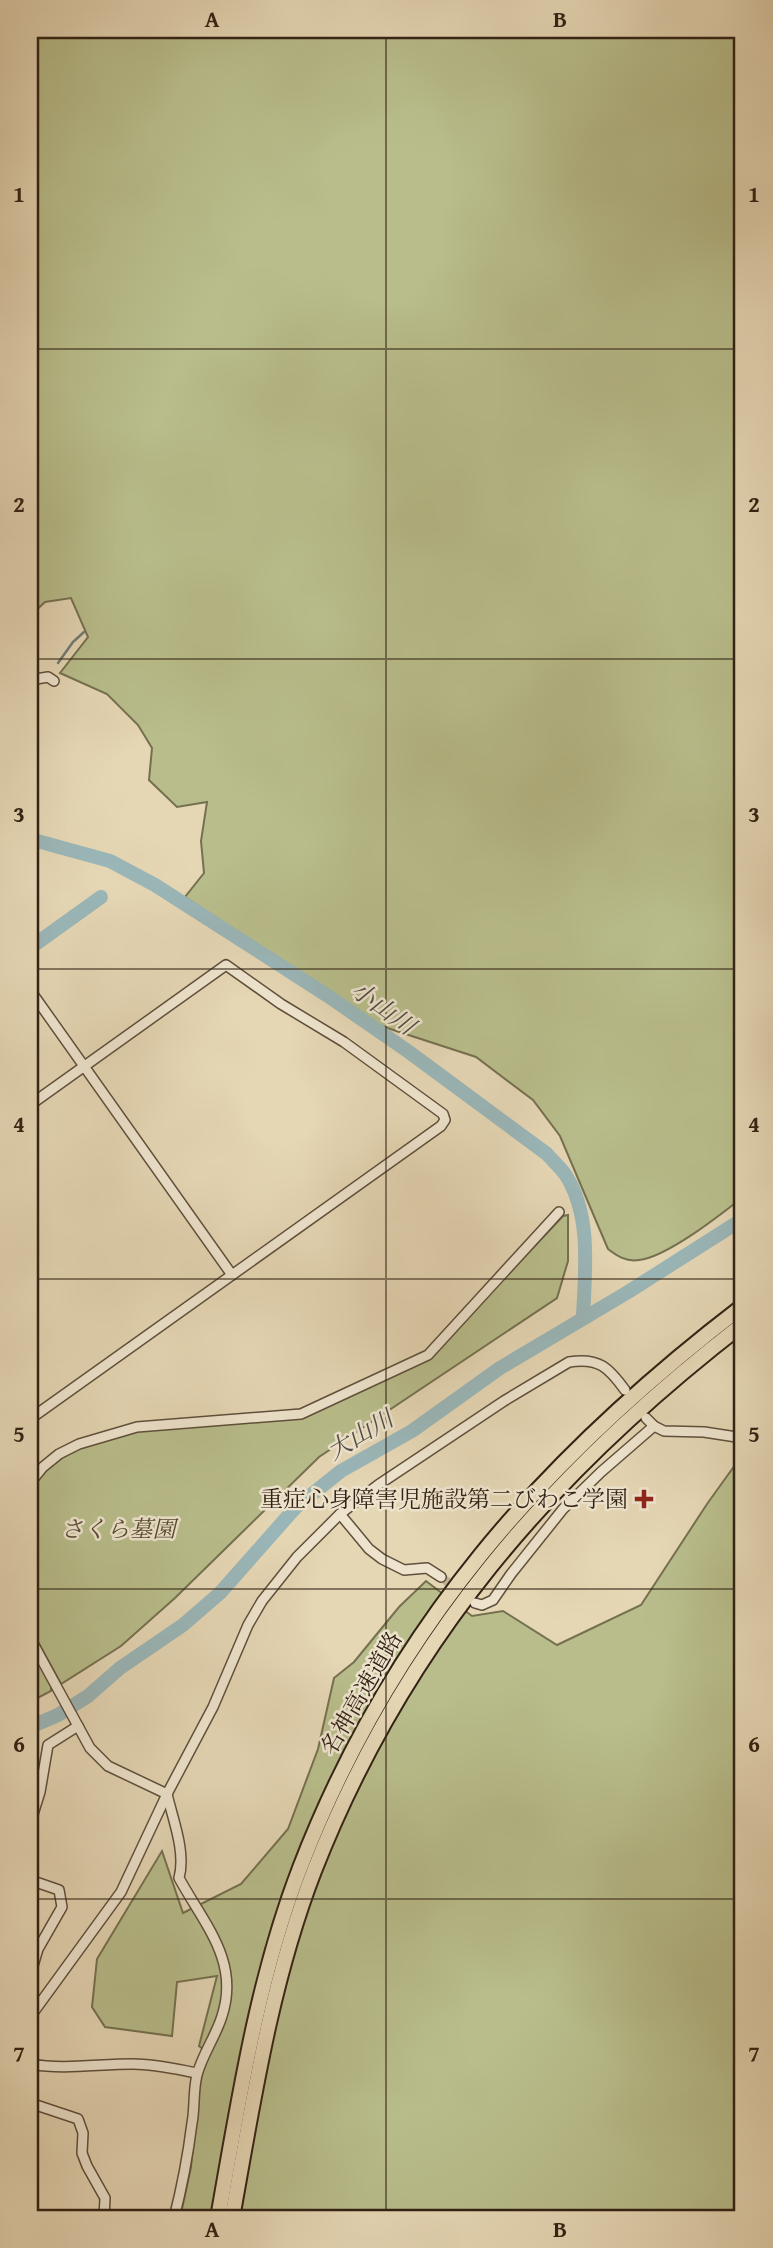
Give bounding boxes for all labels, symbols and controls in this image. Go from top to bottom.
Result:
text: A [205,2,220,35]
text: B [553,2,567,35]
text: 1 [13,177,25,210]
text: 1 [748,177,760,210]
text: 2 [13,487,25,520]
text: 2 [748,487,760,520]
text: 3 [13,797,25,830]
text: 3 [748,797,760,830]
water label: 小山川 [344,972,425,1045]
text: 4 [13,1107,25,1140]
text: 4 [748,1107,760,1140]
water label: 大山川 [320,1399,402,1468]
text: 5 [13,1417,25,1450]
text: 5 [748,1417,760,1450]
place label: 重症心身障害児施設第二びわこ学園 [260,1482,628,1515]
marker: 重症心身障害児施設第二びわこ学園 [634,1489,654,1509]
park label: さくら墓園 [61,1512,180,1545]
street label: 名神高速道路 [312,1625,409,1761]
text: 6 [13,1727,25,1760]
text: 6 [748,1727,760,1760]
text: 7 [13,2037,25,2070]
text: 7 [748,2037,760,2070]
text: A [205,2212,220,2245]
text: B [553,2212,567,2245]

